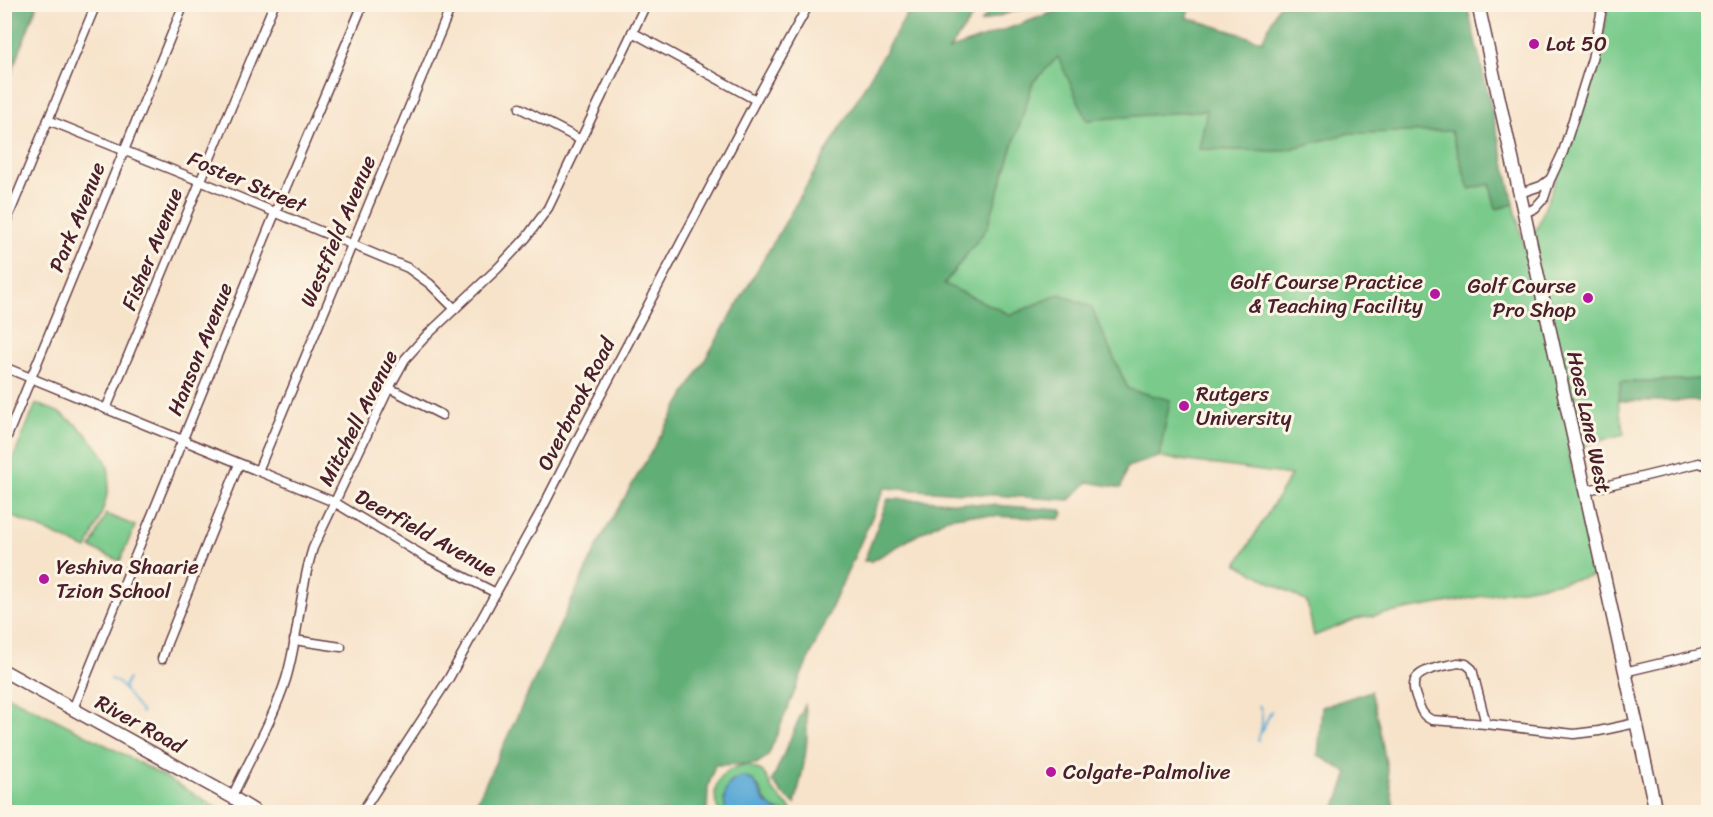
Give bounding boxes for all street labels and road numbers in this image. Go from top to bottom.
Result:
street label: Foster Street [182,140,314,225]
street label: Westfield Avenue [289,149,387,313]
street label: Park Avenue [38,156,116,278]
street label: Fisher Avenue [110,182,194,316]
street label: Hanson Avenue [156,276,244,421]
street label: Overbrook Road [526,329,627,477]
street label: Mitchell Avenue [307,343,409,493]
street label: Hoes Lane West [1555,347,1623,497]
street label: Deerfield Avenue [348,478,504,588]
street label: River Road [88,684,194,765]

